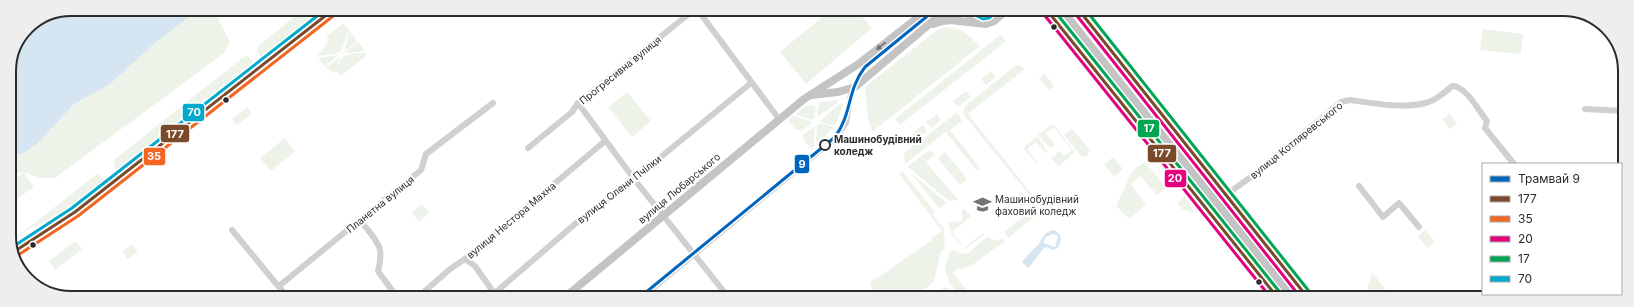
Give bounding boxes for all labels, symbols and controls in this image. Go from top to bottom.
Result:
unlabelled marker [1049,22,1059,32]
street label: Прогресивна вулиця [577,33,663,107]
one-way arrow [876,41,886,50]
unlabelled marker [221,95,231,105]
street label: вулиця Котляревського [1247,99,1345,181]
line badge: 70 [182,103,205,122]
text: 70 [187,105,201,119]
line badge: 17 [1137,119,1160,138]
text: 17 [1143,121,1155,135]
line badge: 177 [160,124,190,143]
text: 177 [166,127,184,141]
place label: Машинобудівний коледж [834,133,922,157]
marker: Машинобудівний коледж [819,139,831,151]
line badge: 177 [1147,144,1177,163]
text: 177 [1153,146,1171,160]
line badge: 35 [143,147,166,166]
text: 35 [147,149,161,163]
street label: вулиця Любарського [636,150,722,226]
street label: вулиця Олени Пчілки [575,152,663,226]
line badge: 9 [794,154,810,174]
text: 9 [798,157,806,171]
legend [1482,163,1622,295]
line badge: 20 [1164,169,1187,188]
text: 20 [1168,171,1182,185]
text: Трамвай 9 [1518,171,1580,186]
street label: Планетна вулиця [344,173,416,235]
street label: вулиця Нестора Махна [464,179,558,261]
text: 177 [1518,191,1537,206]
place label: Машинобудівний фаховий коледж [995,193,1079,217]
school or university icon: Машинобудівний фаховий коледж [972,195,992,215]
text: 35 [1518,211,1533,226]
text: 20 [1518,231,1533,246]
unlabelled marker [28,240,38,250]
text: 17 [1518,251,1530,266]
text: 70 [1518,271,1532,286]
unlabelled marker [1254,277,1264,287]

